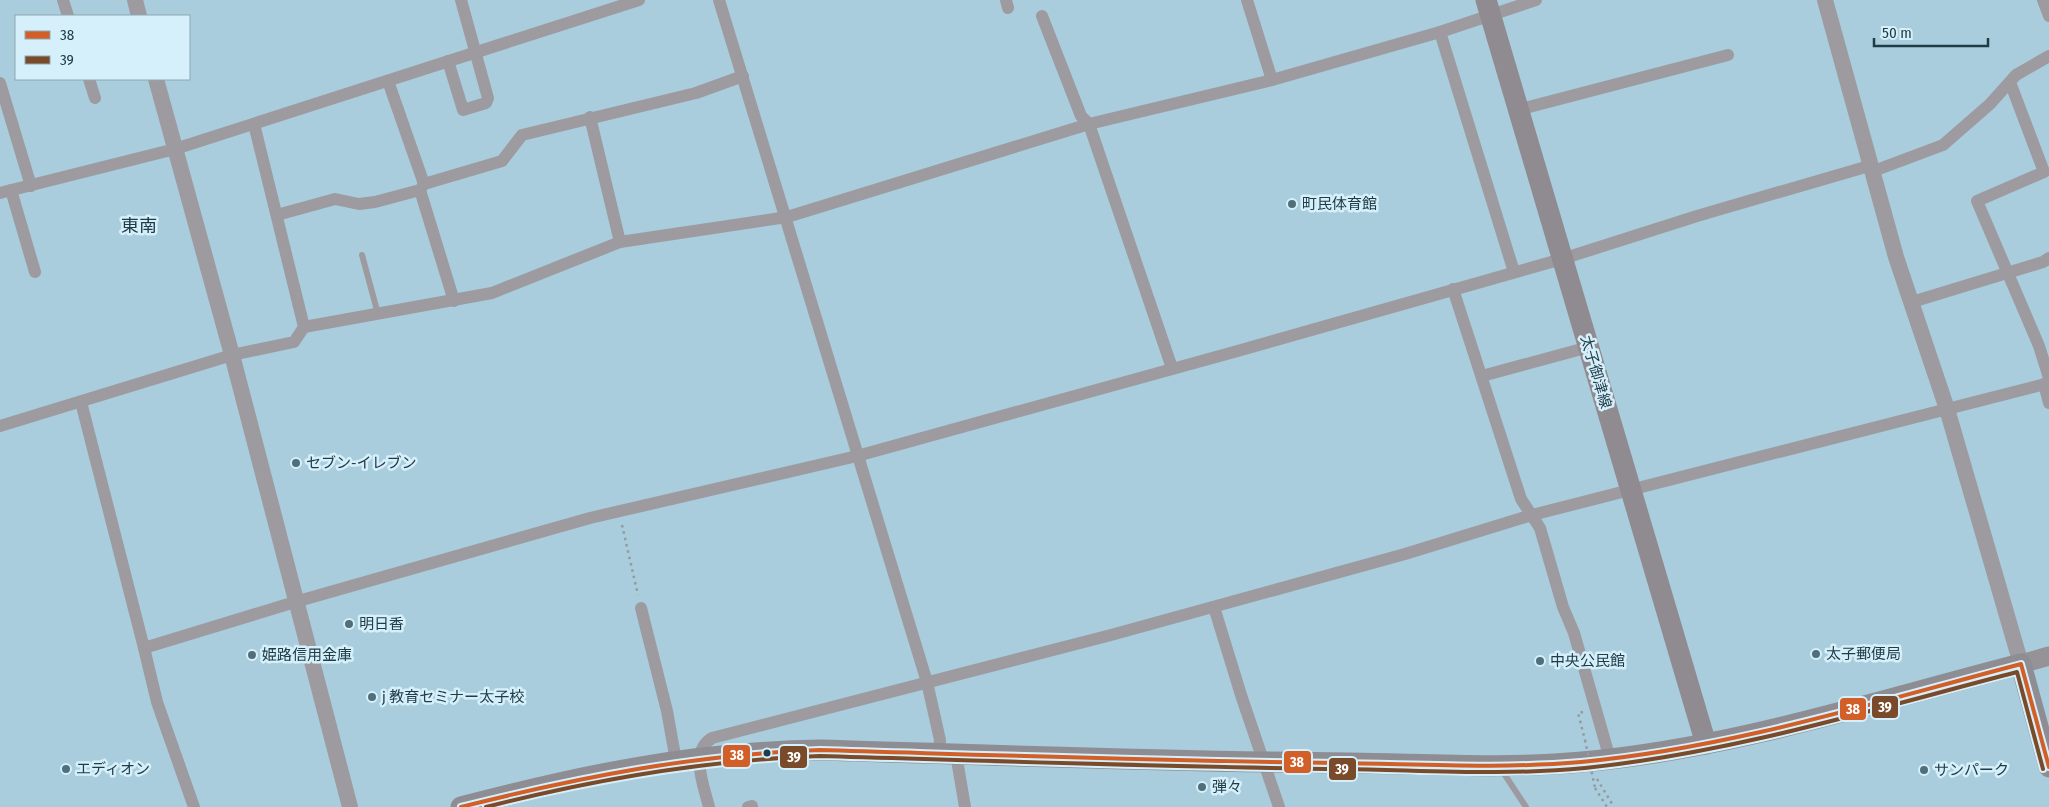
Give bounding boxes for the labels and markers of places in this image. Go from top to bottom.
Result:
place label: 町民体育館 [1302,195,1377,213]
marker: 町民体育館 [1286,198,1298,210]
place label: セブン-イレブン [306,454,417,472]
marker: セブン-イレブン [290,457,302,469]
place label: 明日香 [359,615,404,633]
marker: 明日香 [343,618,355,630]
place label: 太子郵便局 [1826,645,1901,663]
place label: 姫路信用金庫 [262,646,352,664]
marker: 太子郵便局 [1810,648,1822,660]
marker: 姫路信用金庫 [246,649,258,661]
place label: 中央公民館 [1550,652,1625,670]
marker: 中央公民館 [1534,655,1546,667]
place label: j 教育セミナー太子校 [381,688,524,706]
marker: j 教育セミナー太子校 [366,691,378,703]
unlabelled marker [762,748,772,758]
place label: エディオン [76,760,150,778]
place label: サンパーク [1934,761,2009,779]
marker: エディオン [60,763,72,775]
marker: サンパーク [1918,764,1930,776]
place label: 弾々 [1212,778,1242,796]
marker: 弾々 [1196,781,1208,793]

